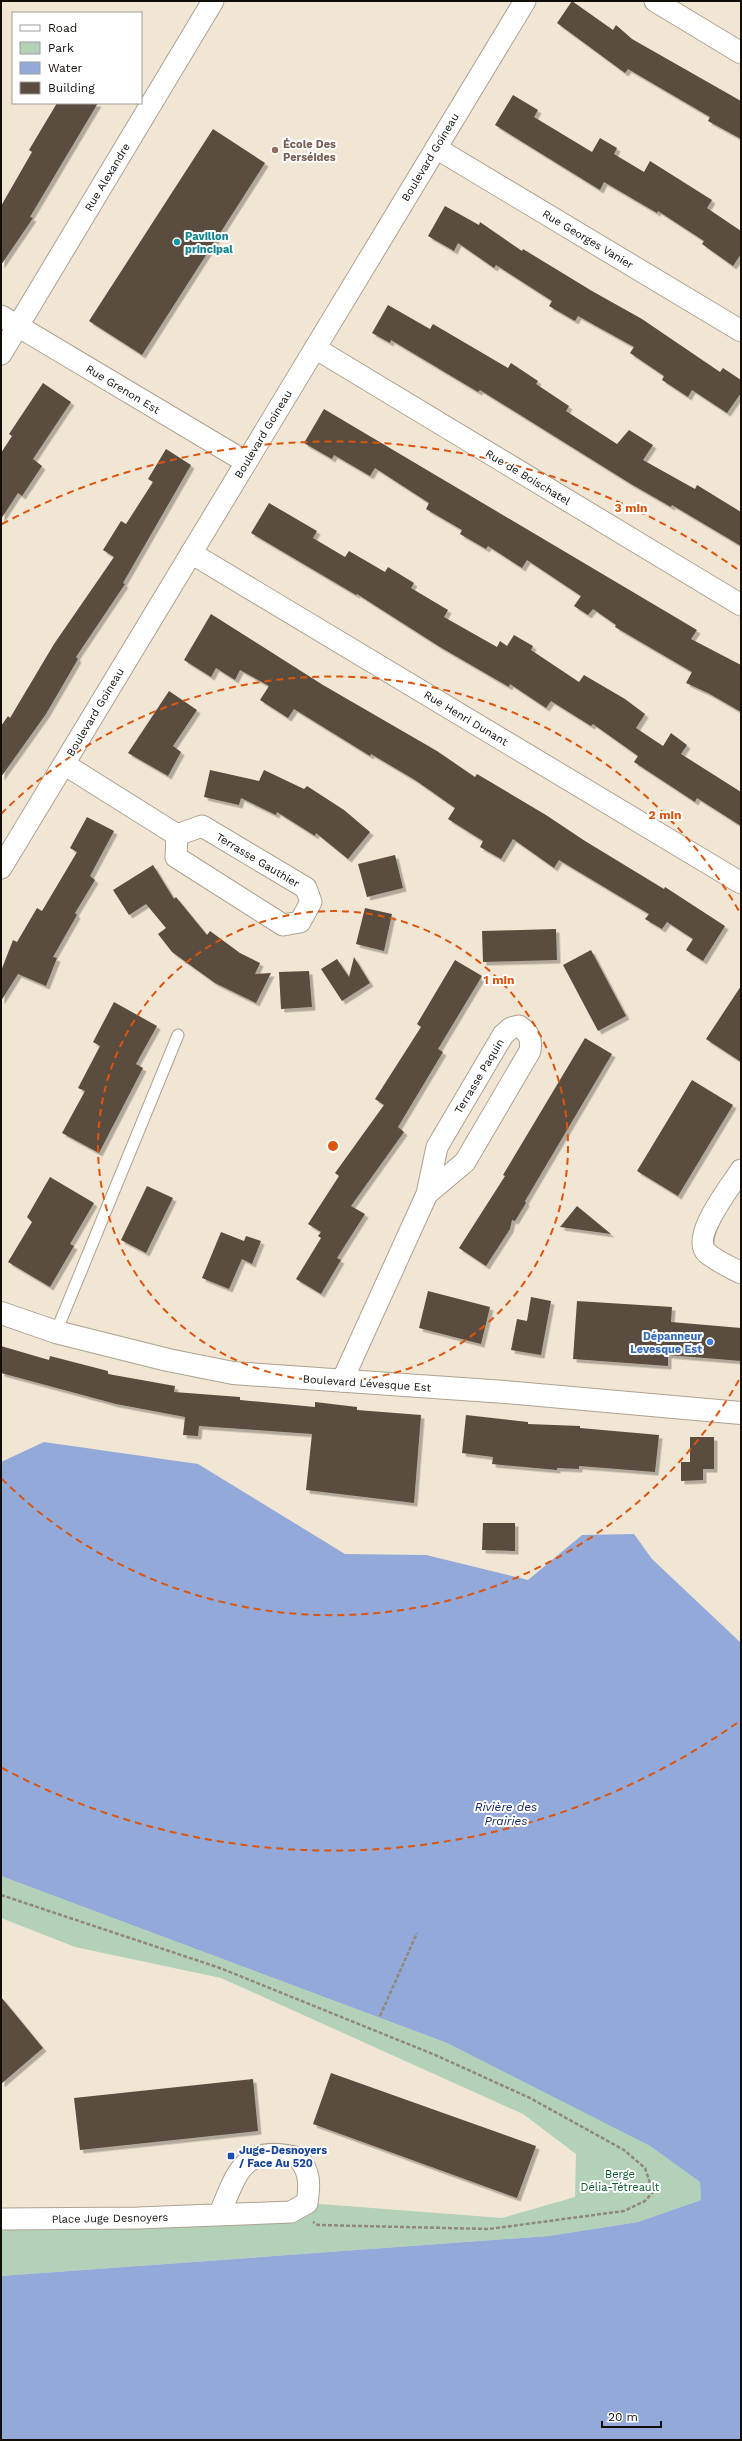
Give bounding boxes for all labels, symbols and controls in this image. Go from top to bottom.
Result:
legend [12,12,142,104]
text: Road [48,21,77,35]
text: Park [48,41,74,55]
text: Water [48,61,83,75]
text: Building [48,81,95,95]
street label: Boulevard Goineau [399,111,462,204]
place label: École Des Perséides [283,138,336,164]
street label: Rue Alexandre [82,141,133,213]
marker: École Des Perséides [270,145,280,155]
street label: Rue Georges Vanier [540,207,636,272]
place label: Pavillon principal [185,230,233,256]
marker: Pavillon principal [172,237,182,247]
street label: Rue Grenon Est [83,362,162,417]
street label: Boulevard Goineau [232,388,295,481]
street label: Rue de Boischatel [483,447,573,508]
text: 3 min [615,501,647,515]
street label: Boulevard Goineau [64,666,127,759]
street label: Rue Henri Dunant [421,688,510,749]
text: 2 min [649,808,681,822]
street label: Terrasse Gauthier [214,830,302,891]
text: 1 min [484,973,514,987]
street label: Terrasse Paquin [452,1037,507,1116]
centre of rings [326,1139,340,1153]
place label: Dépanneur Levesque Est [630,1330,702,1356]
marker: Dépanneur Levesque Est [705,1337,715,1347]
street label: Boulevard Lévesque Est [302,1373,432,1394]
water label: Rivière des Prairies [475,1800,537,1828]
place label: Juge-Desnoyers / Face Au 520 [239,2144,327,2170]
marker: Juge-Desnoyers / Face Au 520 [226,2151,236,2161]
park label: Berge Délia-Tétreault [581,2168,660,2194]
street label: Place Juge Desnoyers [52,2211,169,2226]
scale bar [602,2403,661,2429]
text: 20 m [608,2410,638,2424]

